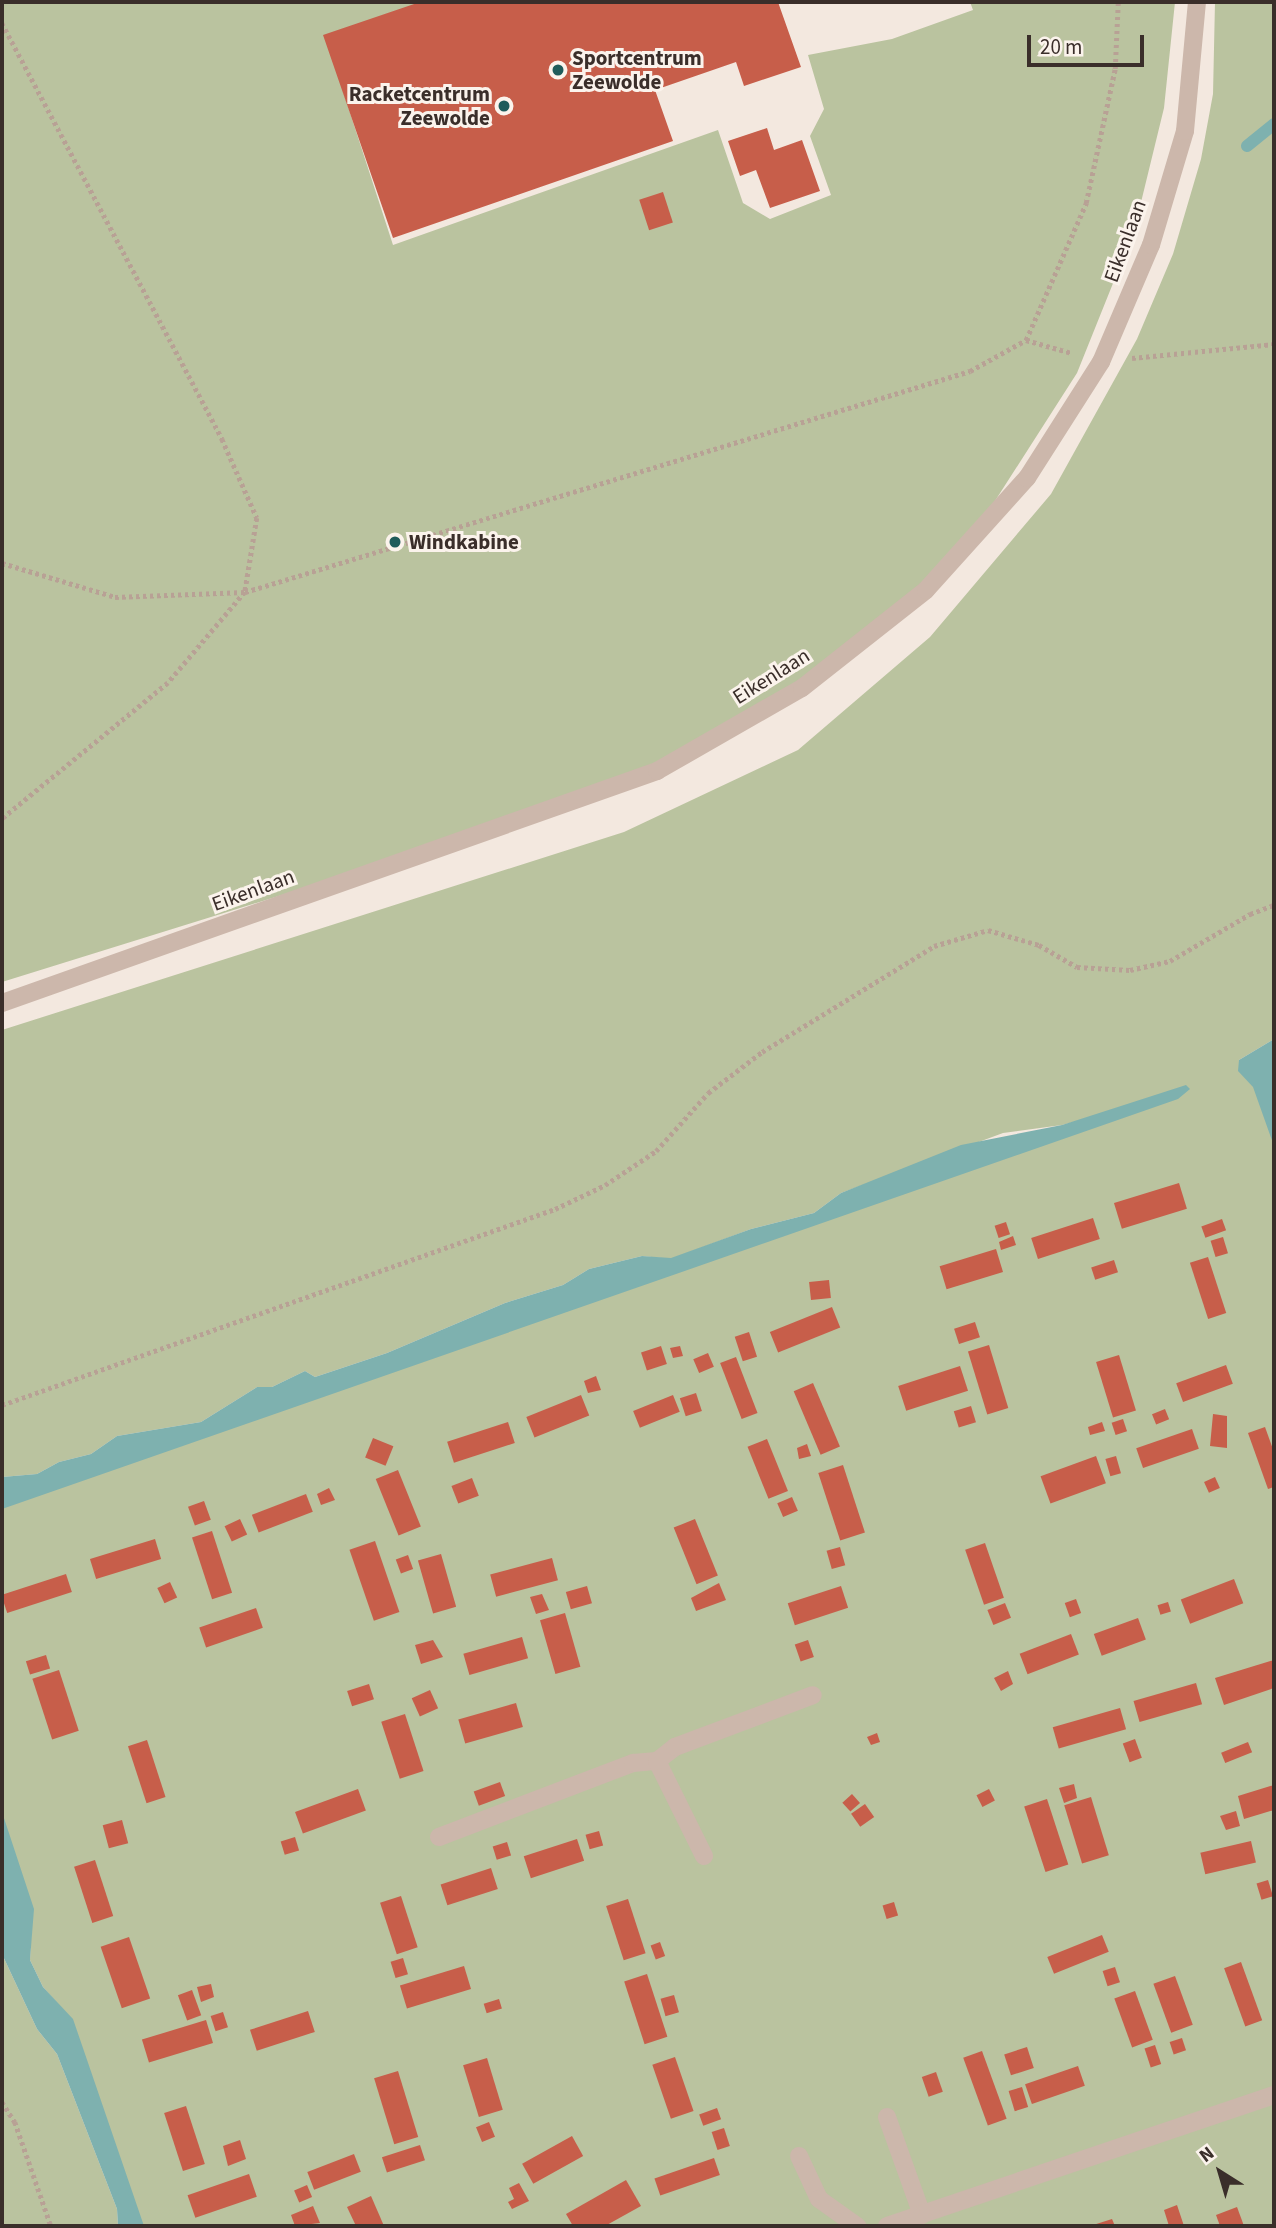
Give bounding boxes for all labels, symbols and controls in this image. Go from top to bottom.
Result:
scale bar [1031,21,1148,65]
text: 20 m [1040,32,1082,62]
place label: Sportcentrum Zeewolde [572,45,702,95]
marker: Sportcentrum Zeewolde [550,62,566,78]
place label: Racketcentrum Zeewolde [349,81,490,131]
marker: Racketcentrum Zeewolde [496,98,512,114]
street label: Eikenlaan [1098,196,1152,286]
place label: Windkabine [409,529,519,555]
marker: Windkabine [387,534,403,550]
street label: Eikenlaan [728,642,814,710]
street label: Eikenlaan [208,863,298,917]
north arrow [1185,2137,1255,2207]
text: N [1194,2140,1220,2169]

